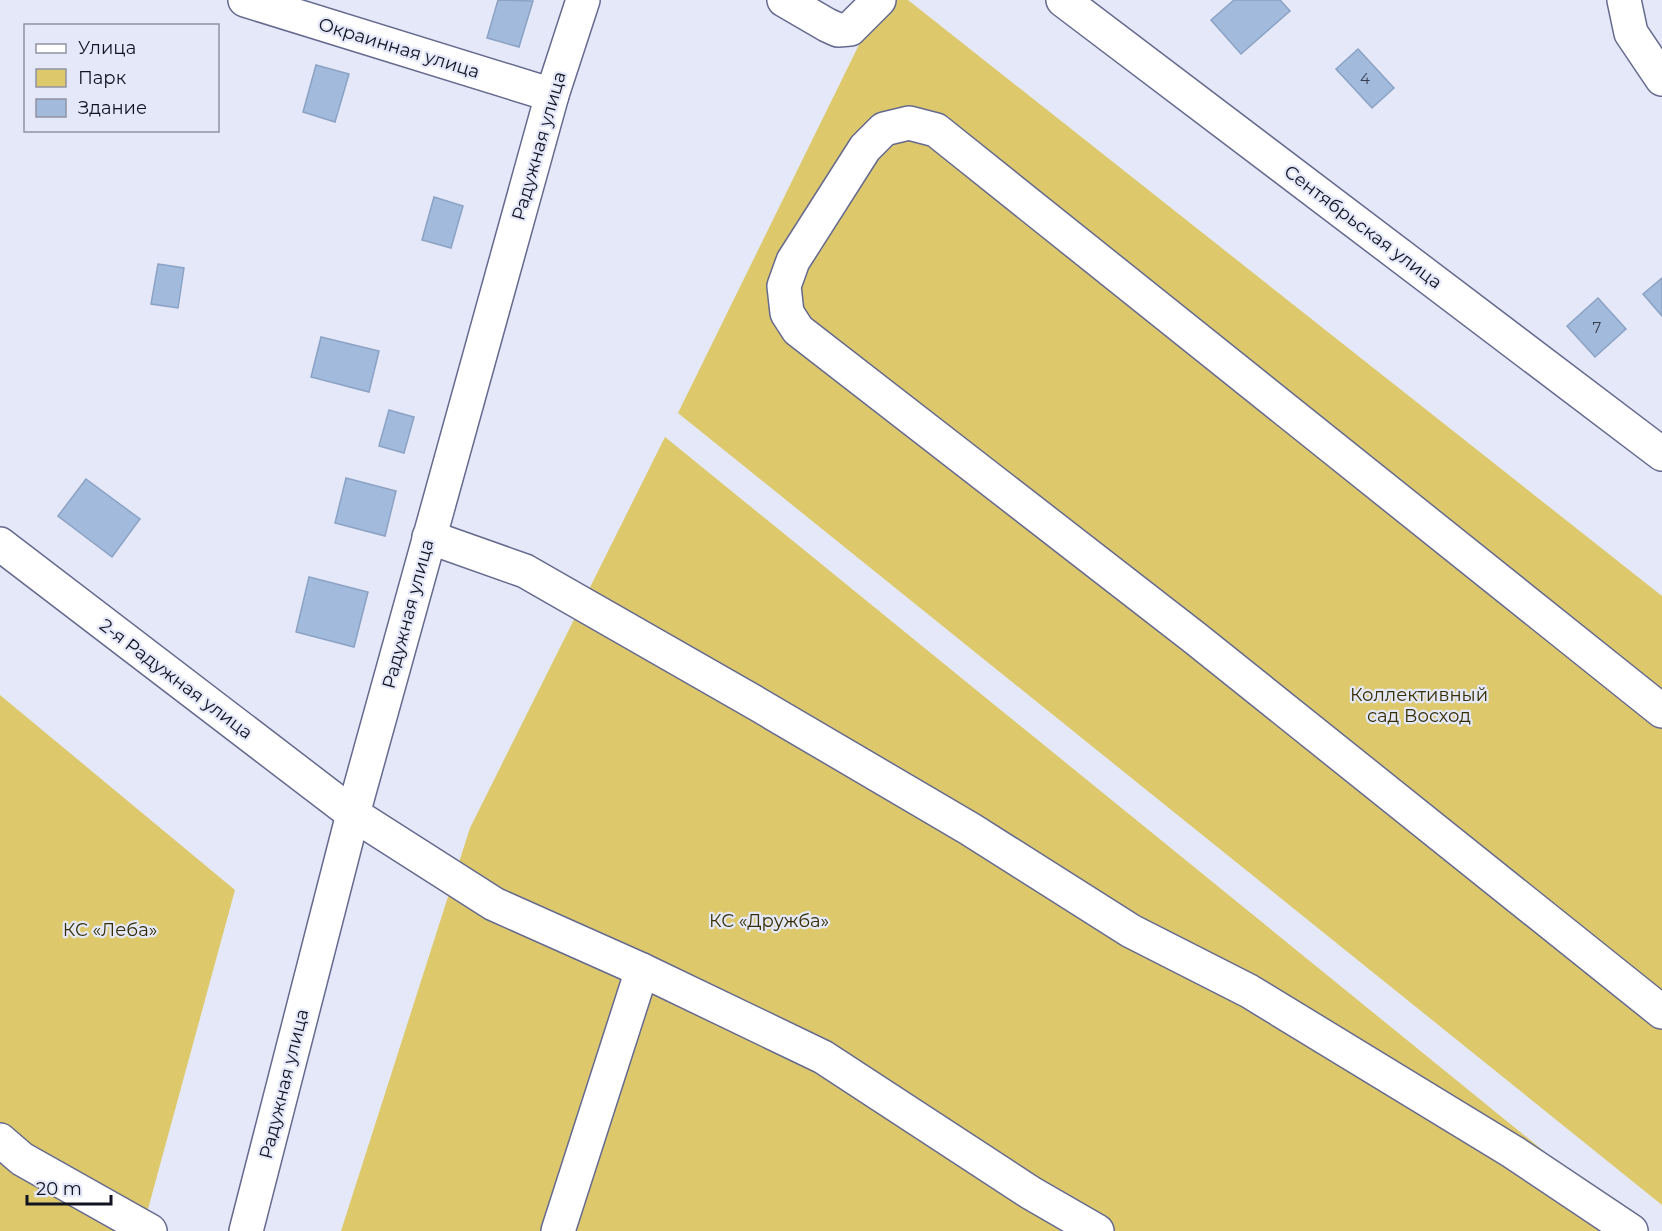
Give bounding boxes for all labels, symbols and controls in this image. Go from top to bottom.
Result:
street label: Окраинная улица [316,13,482,83]
legend [24,24,219,132]
text: Улица [78,37,136,59]
text: Парк [78,67,127,89]
street label: Радужная улица [507,69,571,223]
house number: 4 [1360,69,1370,88]
text: Здание [78,97,147,119]
street label: Сентябрьская улица [1280,160,1446,294]
house number: 7 [1593,318,1602,337]
street label: Радужная улица [377,537,439,691]
street label: 2-я Радужная улица [95,614,257,744]
park label: Коллективный сад Восход [1350,684,1488,727]
park label: КС «Дружба» [709,910,829,932]
park label: КС «Леба» [63,919,157,941]
street label: Радужная улица [255,1007,313,1161]
scale bar [27,1168,111,1206]
text: 20 m [36,1178,82,1200]

